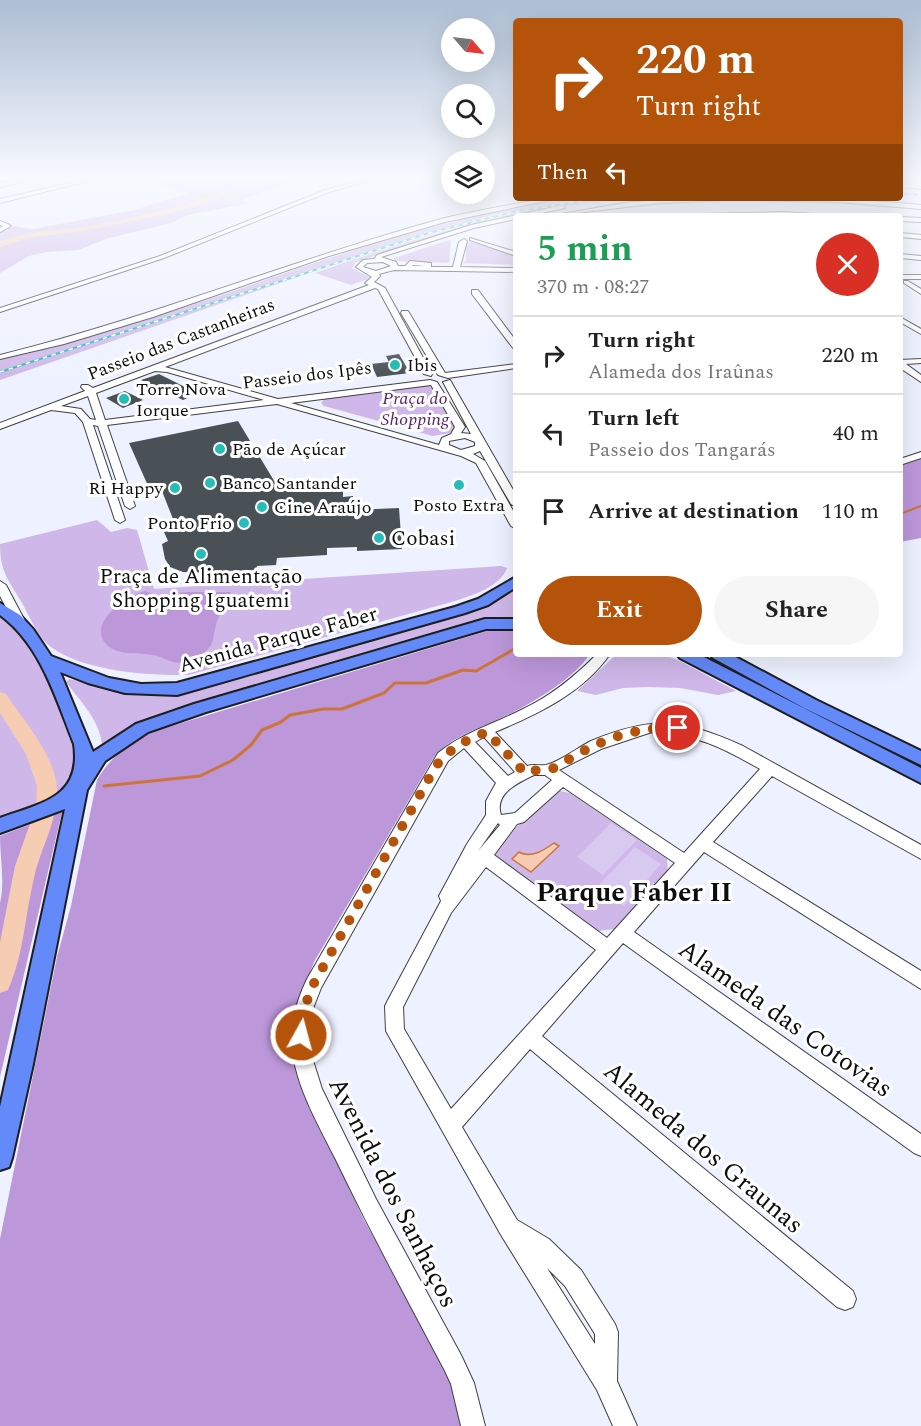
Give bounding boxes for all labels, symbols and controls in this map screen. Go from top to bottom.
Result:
north arrow [441,18,495,72]
map controls [441,18,495,204]
text: 220 m [636,29,755,92]
icon: right [537,42,615,120]
button: search [441,84,495,138]
text: Turn right [636,86,761,128]
button: layers [441,150,495,204]
text: Then [537,156,588,189]
icon: left [600,156,633,189]
text: 5 min [537,222,633,277]
button: close [816,233,879,296]
text: 370 m · 08:27 [537,272,649,302]
street label: Passeio das Castanheiras [84,291,279,388]
text: Turn right [588,324,695,357]
icon: right [537,339,570,372]
text: 220 m [822,339,879,372]
place label: Ibis [407,352,438,379]
street label: Passeio dos Ipês [241,354,373,397]
text: Alameda dos Iraûnas [588,357,774,387]
marker: Ibis [388,358,402,372]
place label: Torre Nova Iorque [136,376,226,424]
park label: Praça do Shopping [381,385,450,433]
marker: Torre Nova Iorque [117,392,131,406]
text: Turn left [588,402,680,435]
icon: left [537,417,570,450]
text: 40 m [833,417,879,450]
text: Passeio dos Tangarás [588,435,776,465]
place label: Pão de Açúcar [232,436,346,463]
marker: Pão de Açúcar [213,442,227,456]
place label: Banco Santander [222,470,357,497]
place label: Ri Happy [89,475,164,502]
marker: Banco Santander [203,476,217,490]
marker: Posto Extra [452,478,466,492]
marker: Ri Happy [168,481,182,495]
place label: Posto Extra [413,492,505,519]
place label: Cine Araújo [274,494,372,521]
icon: arrive [537,495,570,528]
text: Arrive at destination [588,495,799,528]
text: 110 m [822,495,879,528]
marker: Cine Araújo [255,500,269,514]
place label: Ponto Frio [147,510,232,537]
marker: Ponto Frio [237,516,251,530]
place label: Cobasi [391,523,455,555]
marker: Cobasi [372,531,386,545]
marker: Praça de Alimentação Shopping Iguatemi [194,547,208,561]
place label: Praça de Alimentação Shopping Iguatemi [100,561,302,617]
button: Exit [537,576,702,645]
button: Share [714,576,879,645]
street label: Avenida Parque Faber [175,598,381,682]
pin [652,702,703,753]
icon: arrive [661,711,694,744]
district label: Parque Faber II [536,872,732,914]
street label: Alameda das Cotovias [670,930,901,1108]
position arrow [269,1003,333,1067]
street label: Alameda dos Graunas [594,1052,813,1244]
street label: Avenida dos Sanhaços [318,1070,469,1315]

